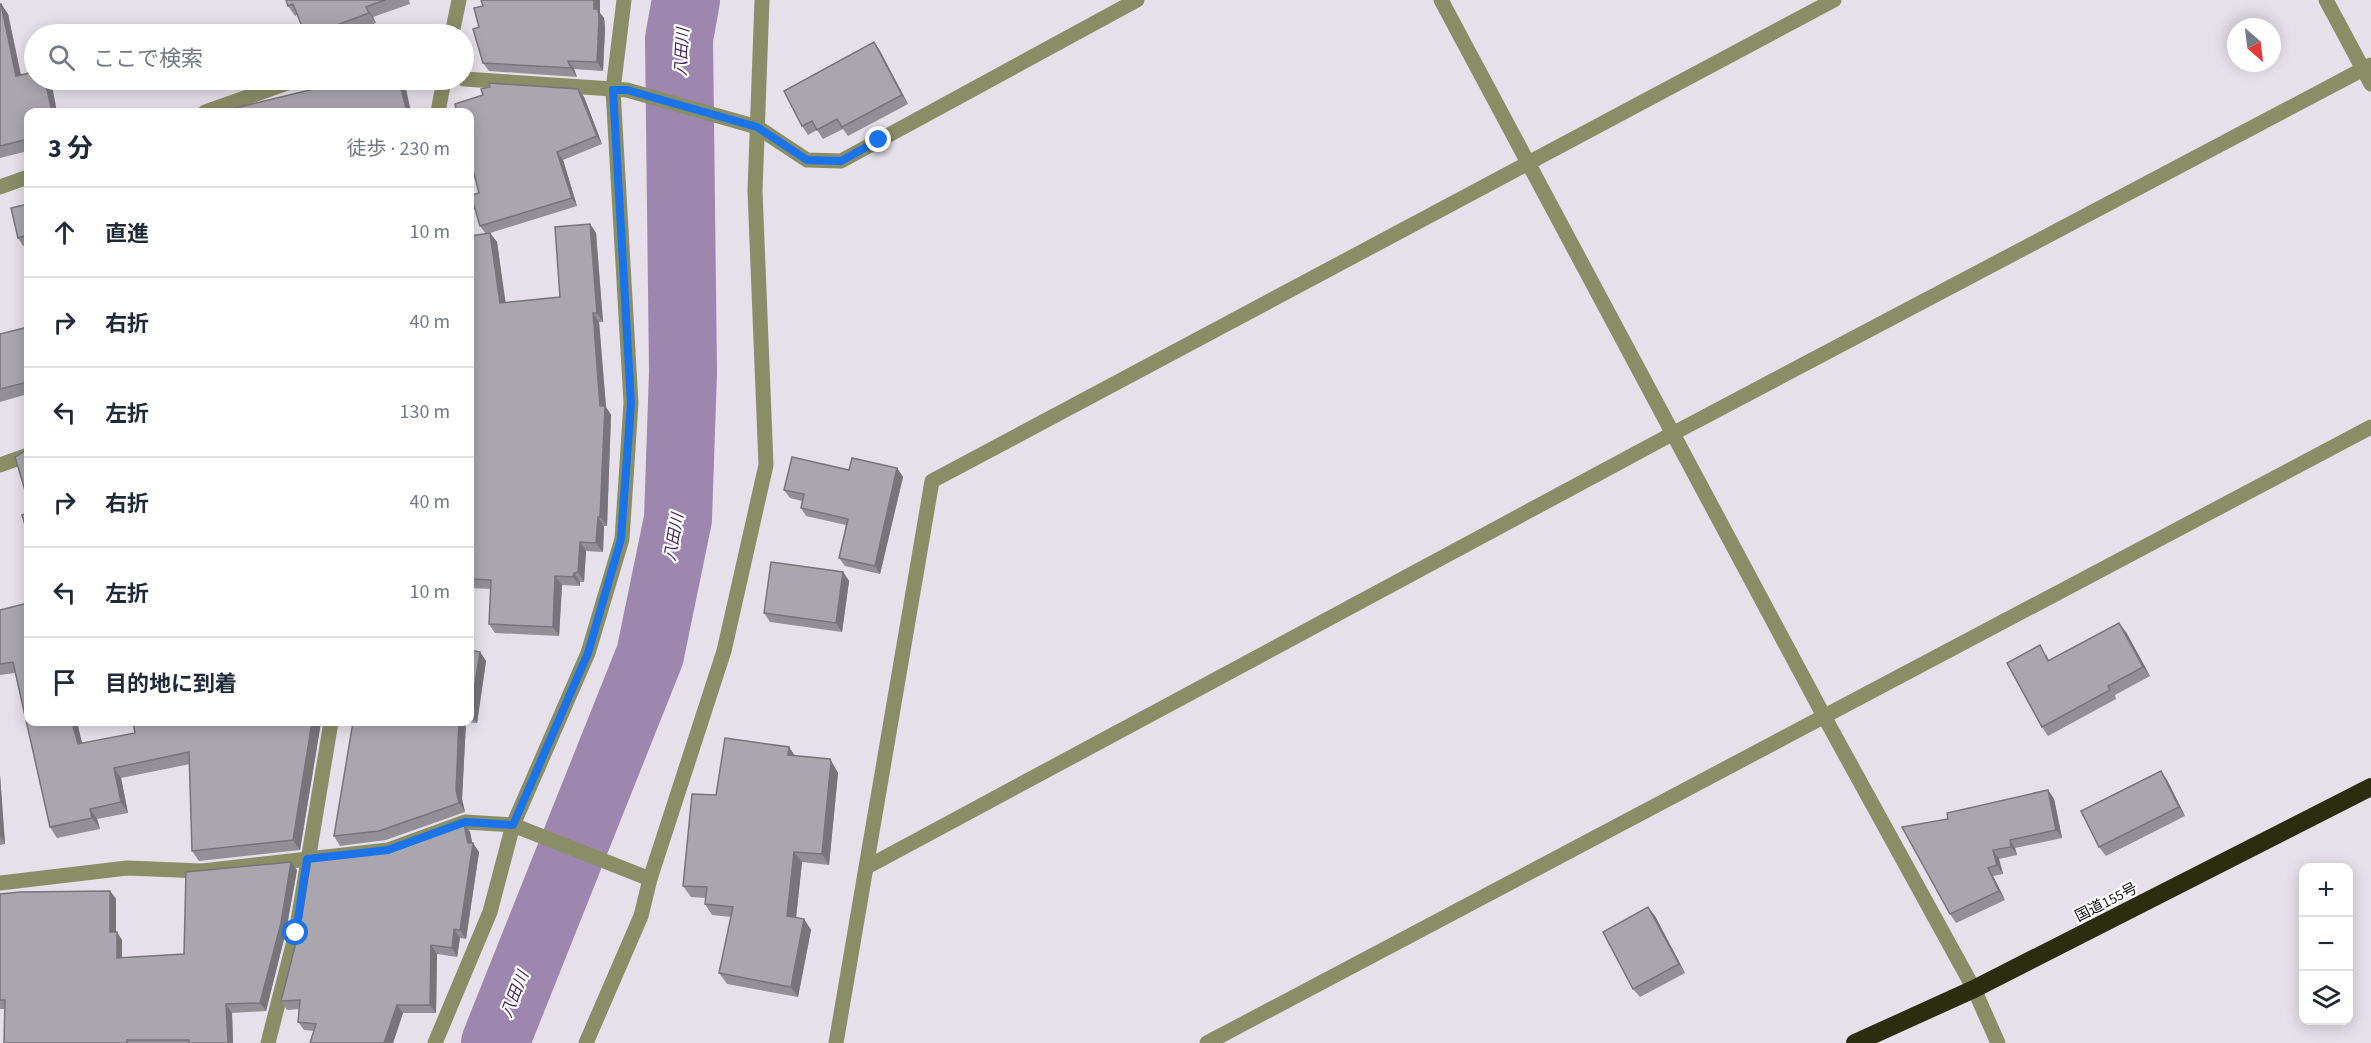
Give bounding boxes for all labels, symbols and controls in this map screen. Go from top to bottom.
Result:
north arrow [2227,18,2281,72]
search box [24,24,474,90]
water label: 八田川 [670,26,694,77]
icon: search [45,41,78,74]
text: ここで検索 [93,43,203,75]
route end [865,126,891,152]
text: 3 分 [48,130,93,167]
text: 徒歩 · 230 m [347,135,450,163]
icon: ahead [48,216,81,249]
text: 直進 [105,218,149,250]
text: 10 m [410,218,450,246]
icon: right [48,306,81,339]
text: 右折 [105,308,149,340]
text: 40 m [410,308,450,336]
icon: left [48,396,81,429]
text: 左折 [105,398,149,430]
text: 130 m [400,398,450,426]
icon: right [48,486,81,519]
text: 右折 [105,488,149,520]
text: 40 m [410,488,450,516]
water label: 八田川 [659,510,689,563]
icon: left [48,576,81,609]
text: 左折 [105,578,149,610]
text: 10 m [410,578,450,606]
icon: arrive [48,666,81,699]
text: 目的地に到着 [105,668,237,700]
map controls [2299,863,2353,1025]
button: + [2299,863,2353,917]
street label: 国道155号 [2071,878,2141,927]
button: − [2299,917,2353,971]
route start [282,919,308,945]
water label: 八田川 [496,966,535,1021]
button: layers [2299,971,2353,1025]

